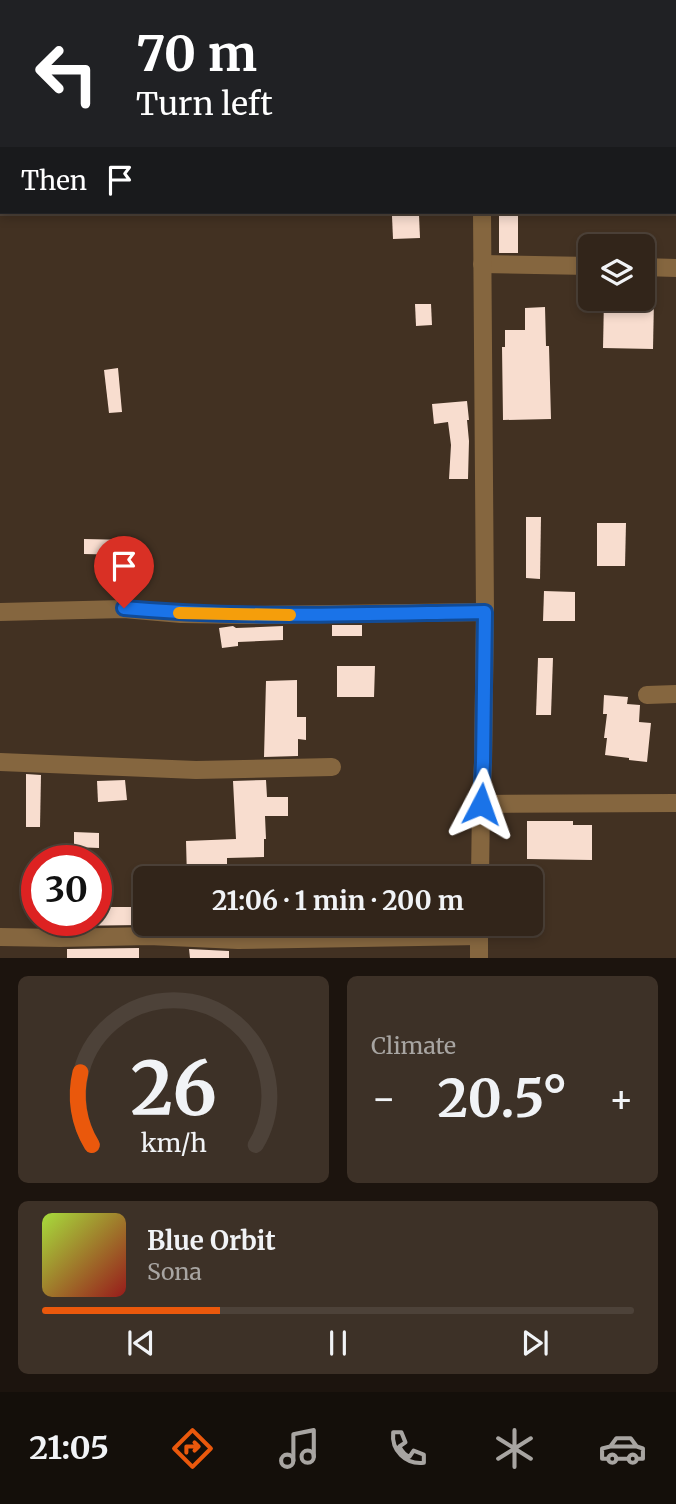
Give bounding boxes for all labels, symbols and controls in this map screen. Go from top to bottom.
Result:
text: 70 m [136,23,257,84]
icon: left [21,28,112,119]
text: Turn left [136,84,273,124]
icon: arrive [101,161,139,199]
text: Then [21,164,87,197]
map controls [578,234,655,311]
button: layers [578,234,655,311]
pin [94,536,154,608]
icon: arrive [105,547,143,585]
position arrow [444,767,518,841]
speed limit sign: 30 [21,845,112,936]
text: 21:06 · 1 min · 200 m [212,884,464,917]
text: Climate [371,1031,456,1060]
text: 26 [130,1044,217,1136]
text: 20.5° [438,1066,567,1131]
text: − [371,1075,396,1122]
text: + [609,1075,634,1122]
text: km/h [140,1127,207,1159]
text: Blue Orbit [147,1224,276,1257]
text: Sona [147,1257,202,1286]
icon: previous [122,1324,160,1362]
icon: pause [319,1324,357,1362]
icon: next [516,1324,554,1362]
icon: directions [168,1424,217,1473]
icon: music [275,1424,324,1473]
icon: phone [383,1424,432,1473]
icon: climate [490,1424,539,1473]
icon: car [598,1424,647,1473]
text: 21:05 [29,1428,109,1468]

